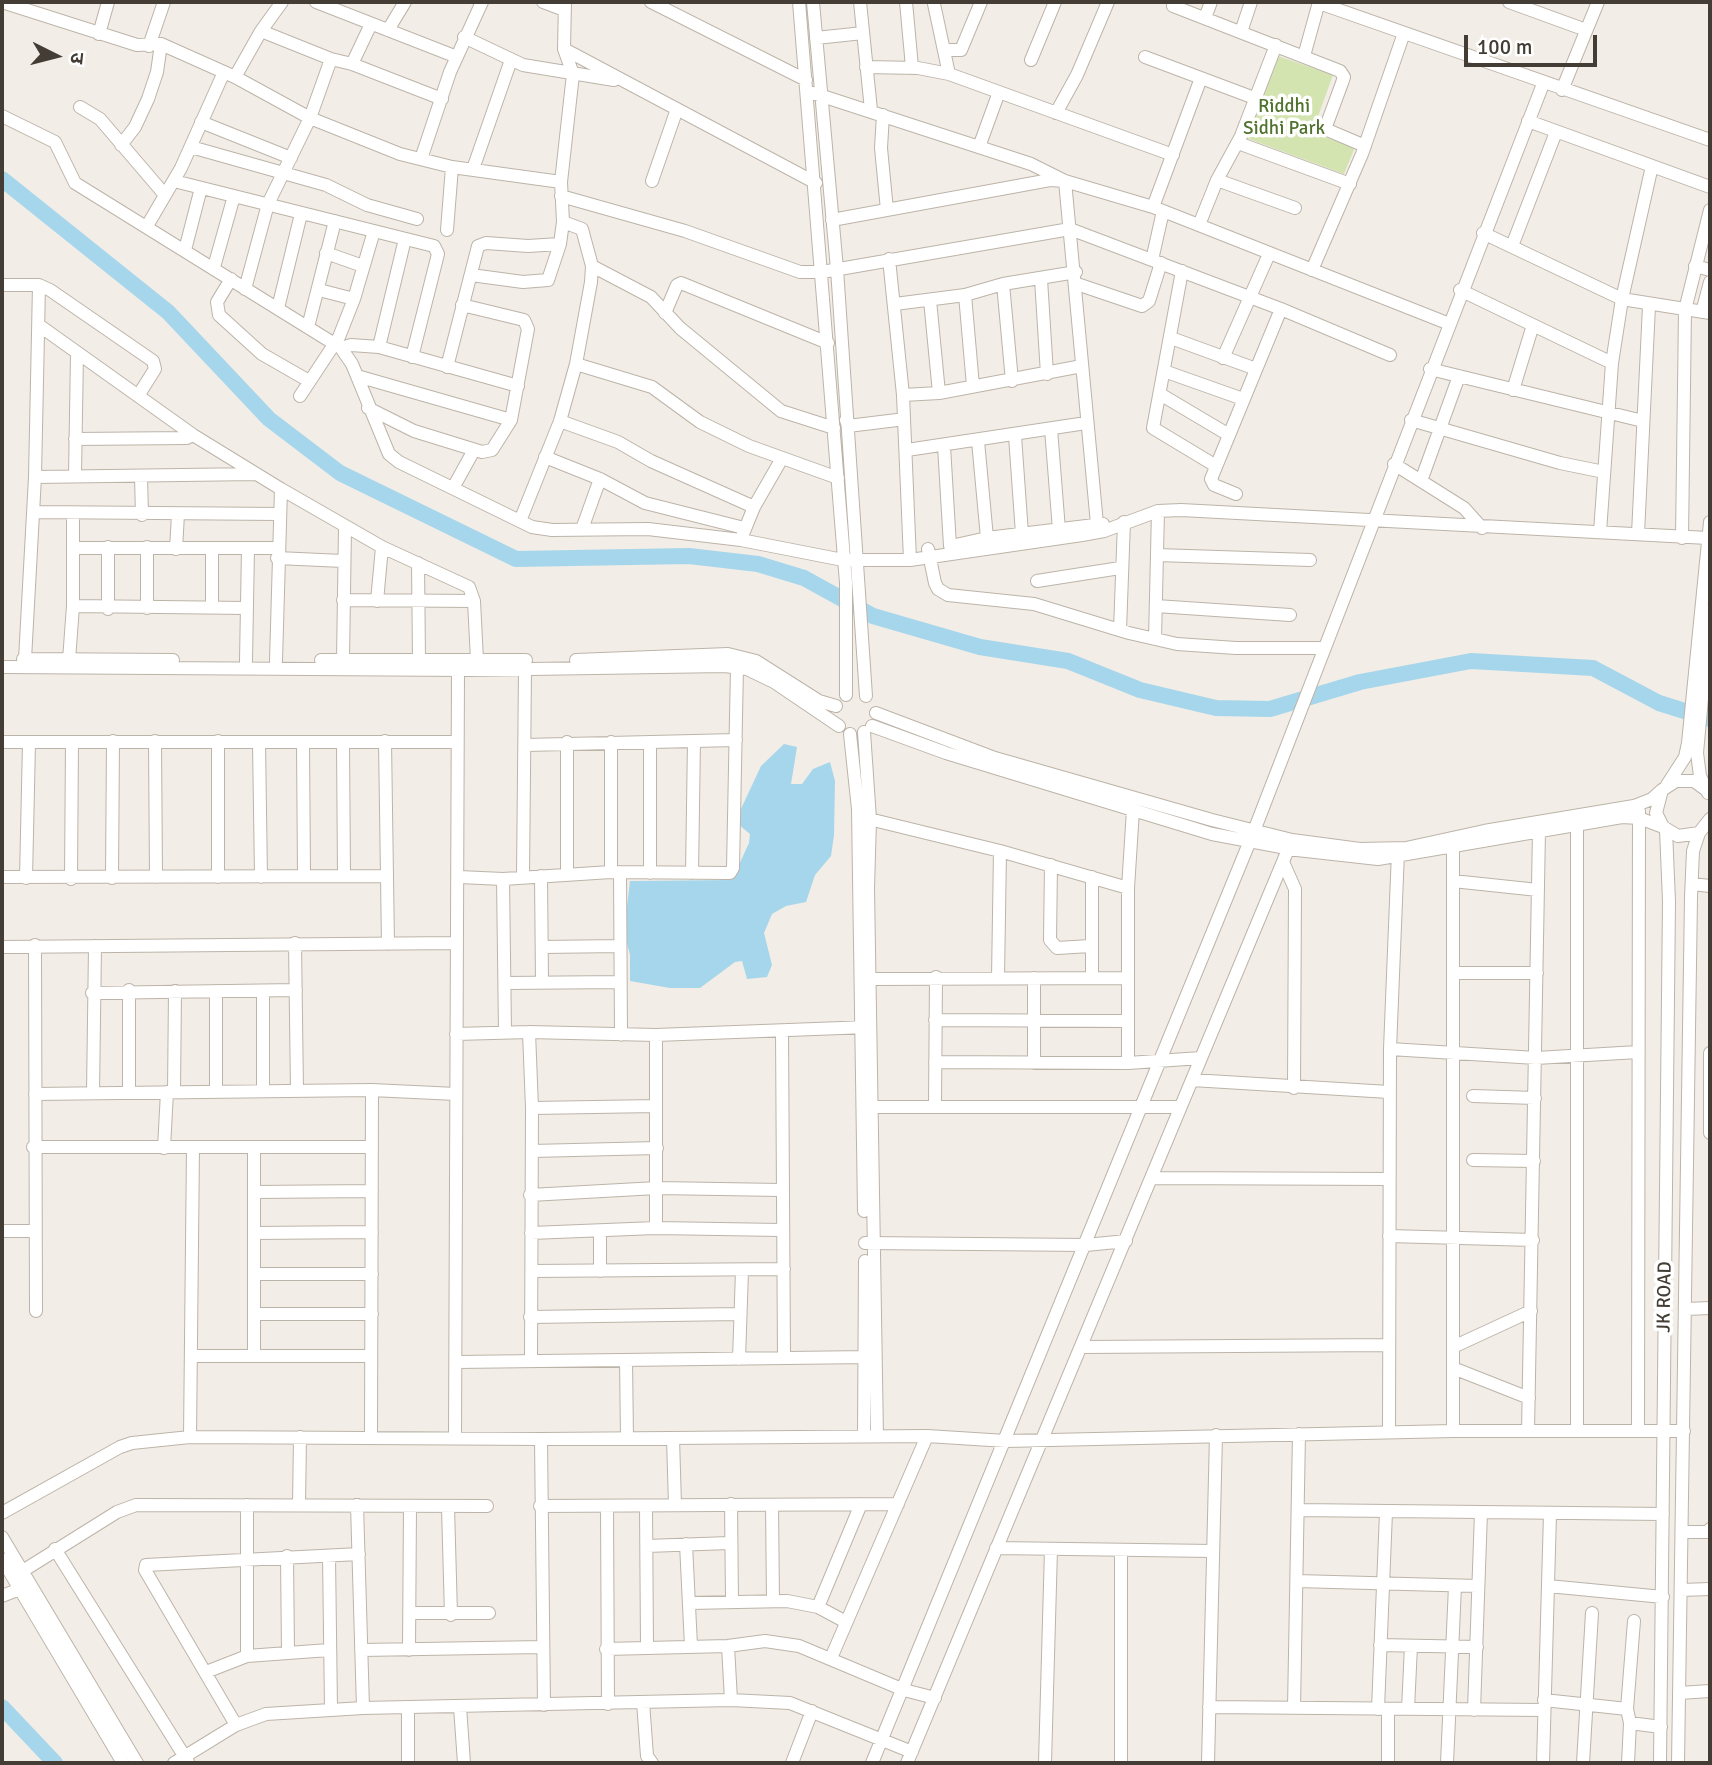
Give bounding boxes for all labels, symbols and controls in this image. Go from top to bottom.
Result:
north arrow [21,21,91,91]
scale bar [1467,21,1600,65]
text: 100 m [1477,34,1532,60]
text: उ [64,51,89,65]
park label: Riddhi Sidhi Park [1243,96,1325,140]
street label: JK ROAD [1653,1261,1677,1333]

